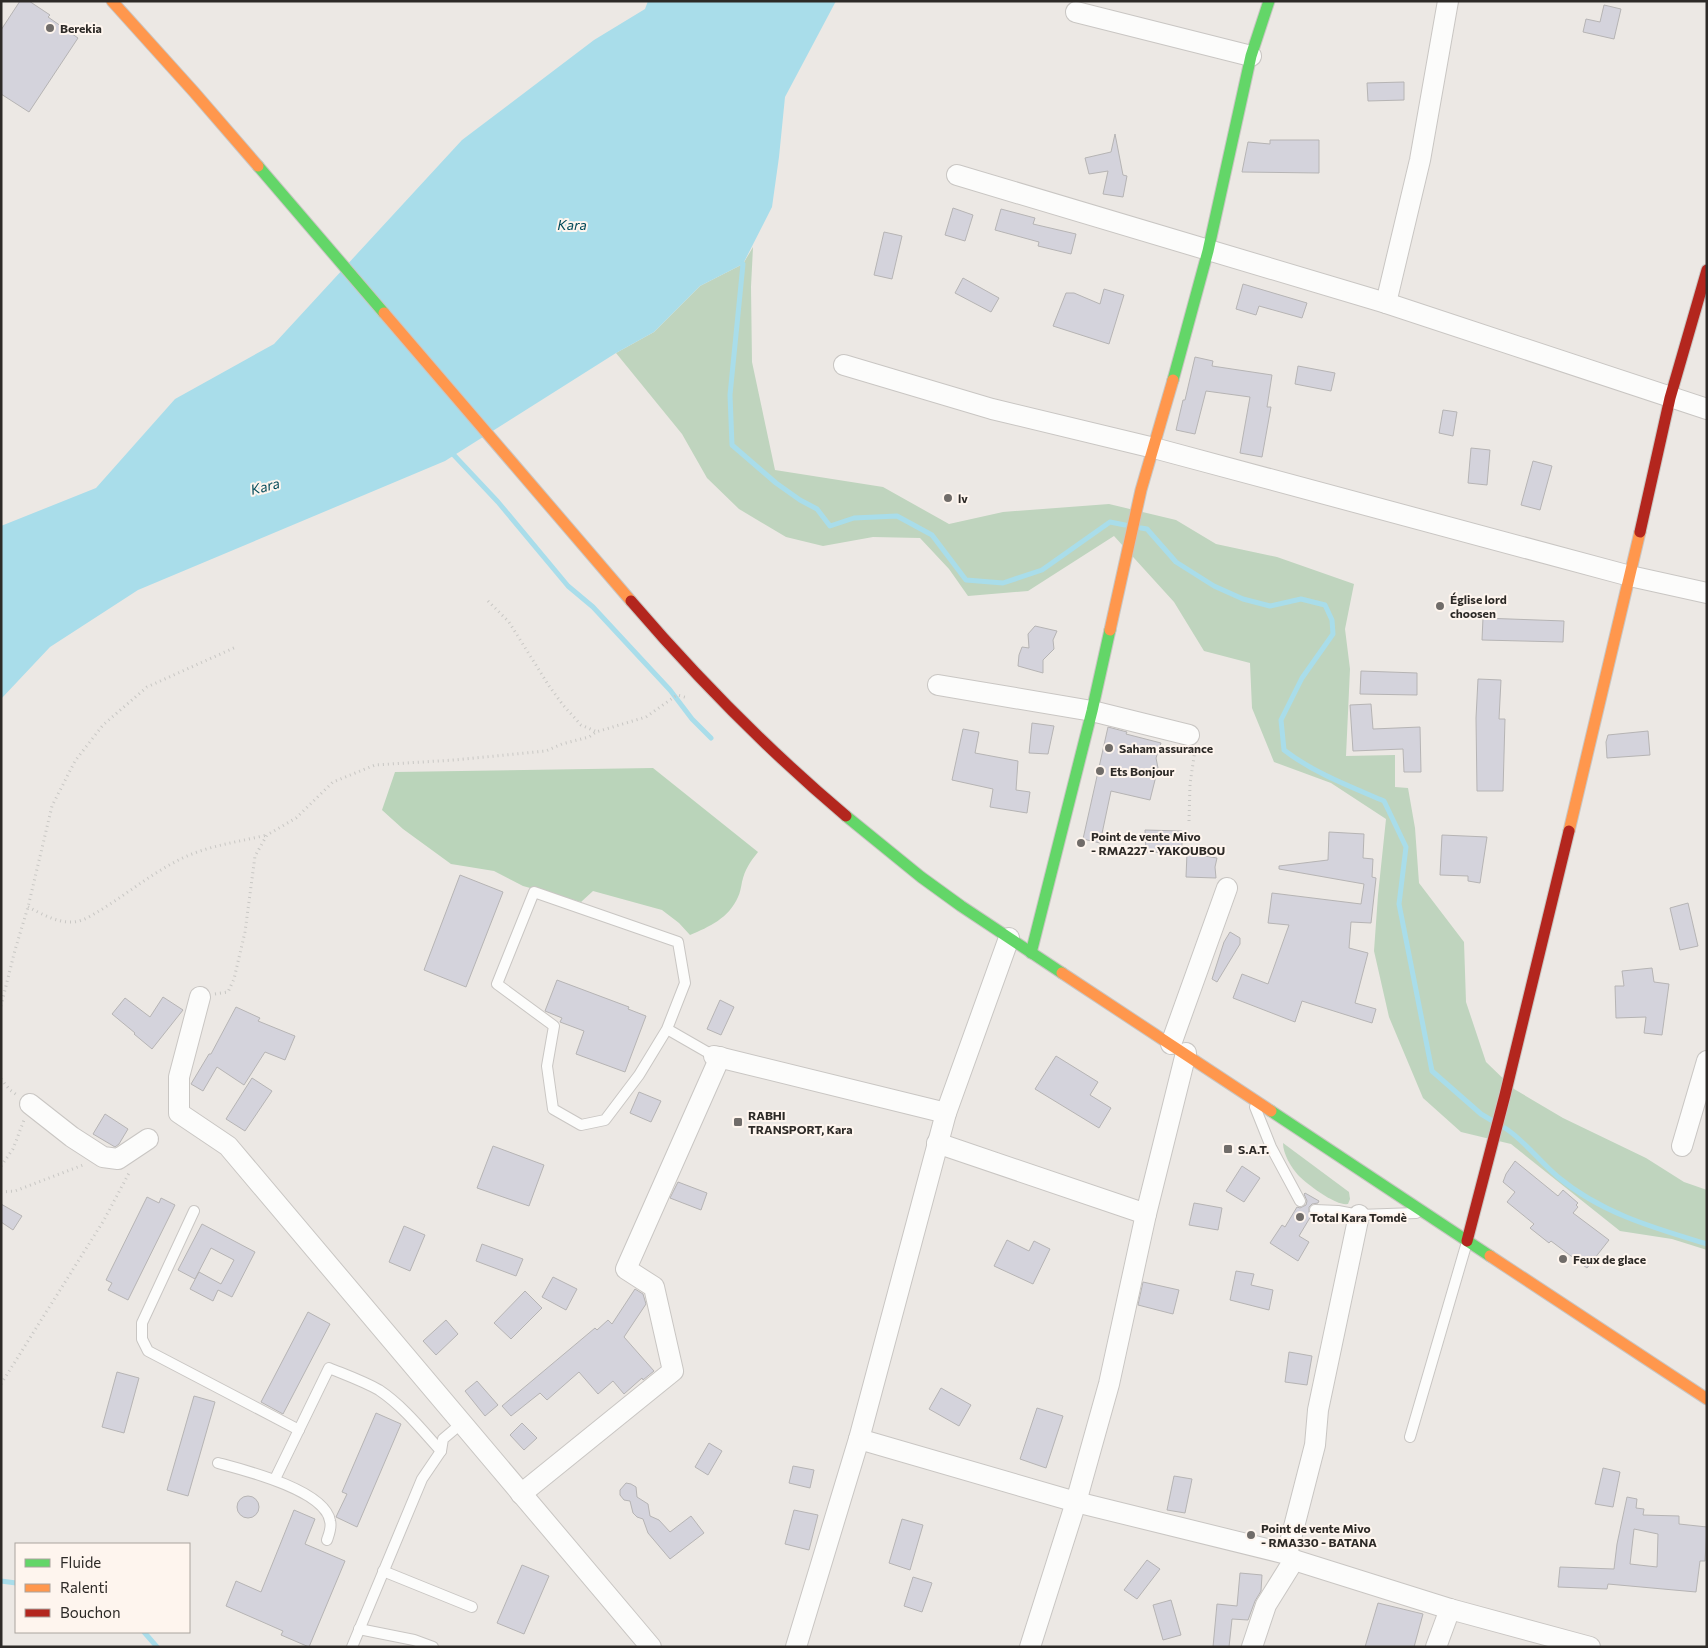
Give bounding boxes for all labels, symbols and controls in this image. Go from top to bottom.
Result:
place label: Berekia [60,21,102,35]
marker: Berekia [44,22,56,34]
water label: Kara [557,216,587,233]
water label: Kara [249,474,281,498]
place label: lv [958,491,968,505]
marker: lv [942,492,954,504]
place label: Église lord choosen [1450,592,1507,620]
marker: Église lord choosen [1434,600,1446,612]
place label: Saham assurance [1119,741,1213,755]
marker: Saham assurance [1103,742,1115,754]
place label: Ets Bonjour [1110,764,1174,778]
marker: Ets Bonjour [1094,765,1106,777]
place label: Point de vente Mivo - RMA227 - YAKOUBOU [1091,829,1225,857]
marker: Point de vente Mivo - RMA227 - YAKOUBOU [1075,837,1087,849]
place label: RABHI TRANSPORT, Kara [748,1108,852,1136]
marker: RABHI TRANSPORT, Kara [732,1116,744,1128]
place label: S.A.T. [1238,1142,1269,1156]
marker: S.A.T. [1222,1143,1234,1155]
place label: Total Kara Tomdè [1310,1210,1407,1224]
marker: Total Kara Tomdè [1294,1211,1306,1223]
place label: Feux de glace [1573,1252,1646,1266]
marker: Feux de glace [1557,1253,1569,1265]
place label: Point de vente Mivo - RMA330 - BATANA [1261,1521,1377,1549]
marker: Point de vente Mivo - RMA330 - BATANA [1245,1529,1257,1541]
legend [15,1543,190,1633]
text: Fluide [60,1553,101,1571]
text: Ralenti [60,1578,108,1596]
text: Bouchon [60,1603,121,1621]

